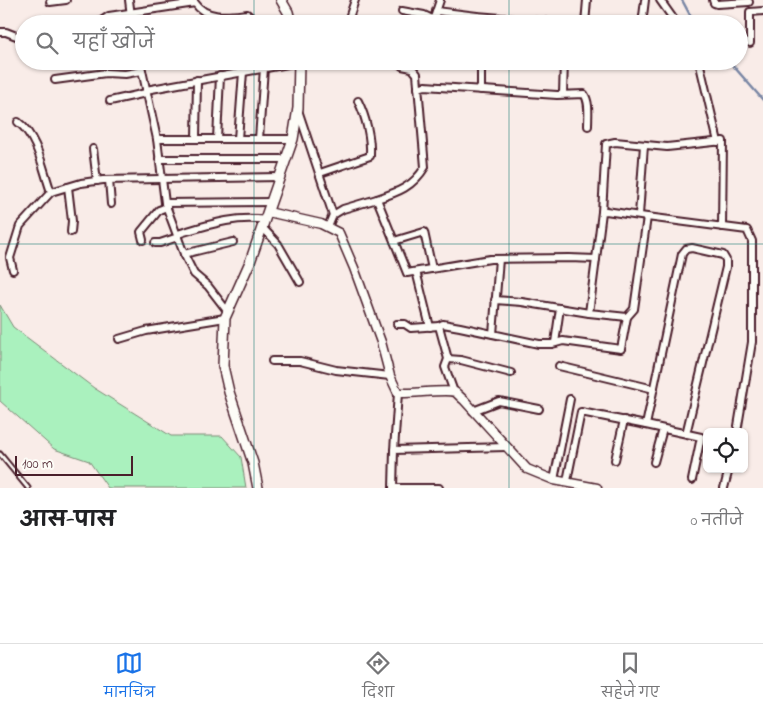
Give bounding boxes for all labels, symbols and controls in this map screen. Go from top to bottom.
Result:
search box [15,15,748,70]
icon: search [33,29,61,57]
text: यहाँ खोजें [73,30,155,57]
map controls [703,428,748,473]
button: locate [703,428,748,473]
scale bar [15,453,132,476]
text: 100 m [22,454,53,475]
text: आस-पास [20,506,115,536]
text: 0 नतीजे [691,509,743,533]
tab: मानचित्र [104,649,155,708]
tab: दिशा [362,649,394,708]
tab: सहेजे गए [601,649,659,708]

